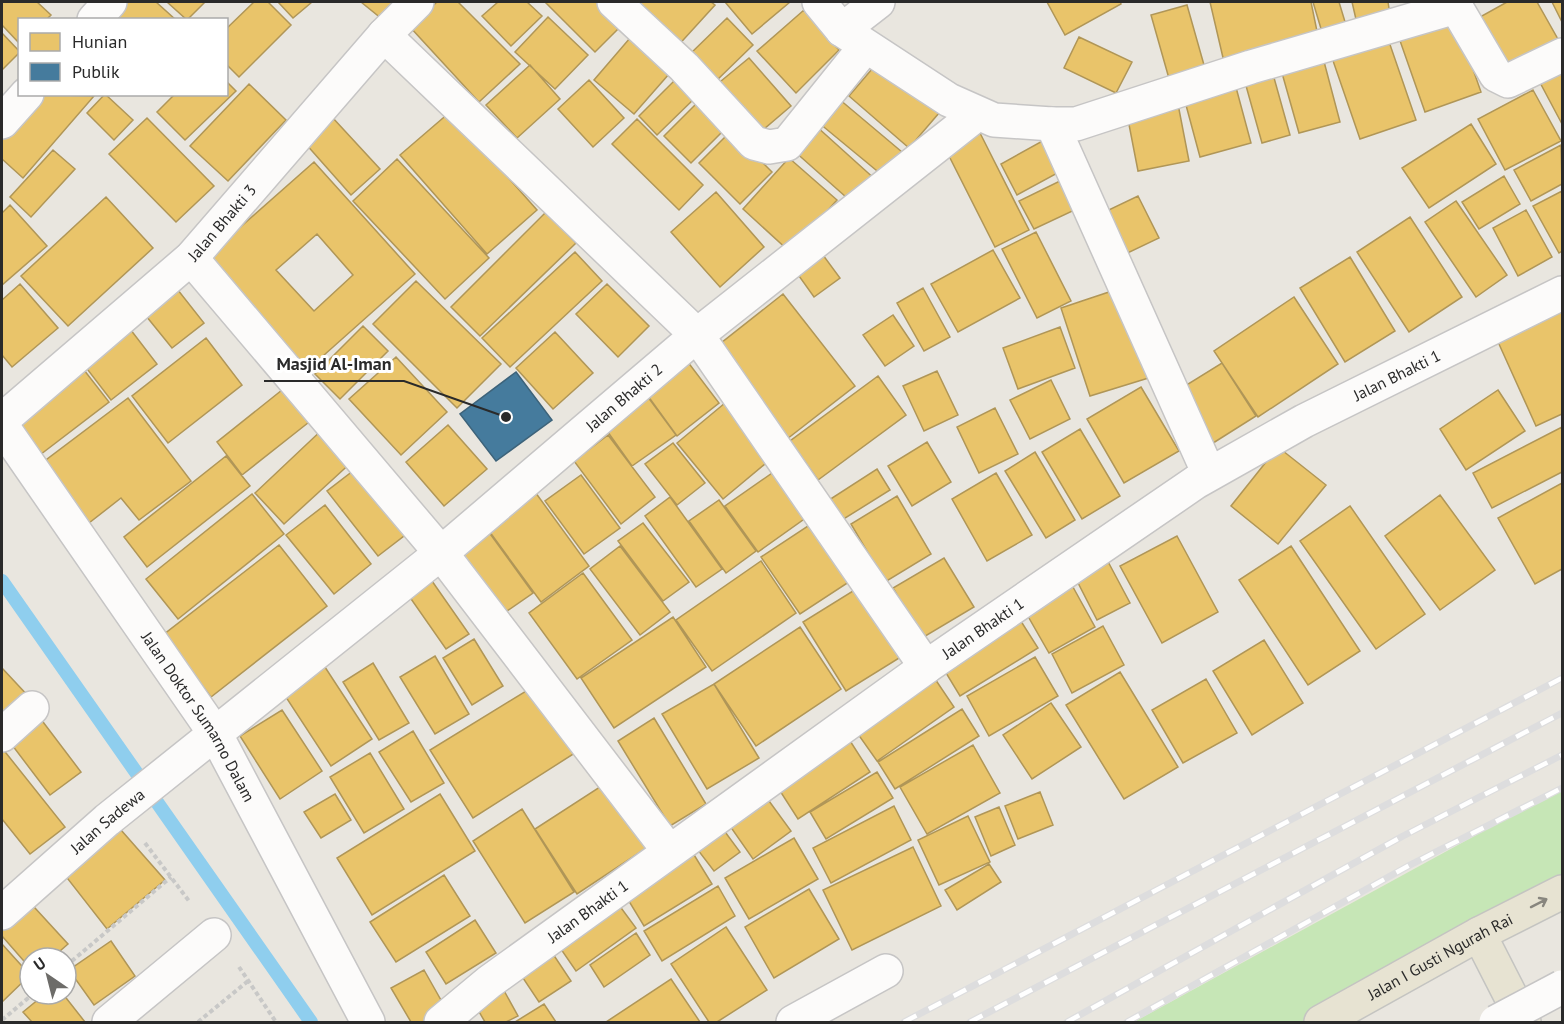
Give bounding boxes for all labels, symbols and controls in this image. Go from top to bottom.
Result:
legend [18,18,228,96]
text: Hunian [72,30,127,53]
text: Publik [72,60,120,83]
street label: Jalan Bhakti 3 [183,180,260,266]
callout: Masjid Al-Iman [264,345,404,381]
street label: Jalan Bhakti 1 [1349,345,1444,405]
text: Masjid Al-Iman [276,352,392,375]
street label: Jalan Bhakti 2 [581,359,666,436]
street label: Jalan Bhakti 1 [937,593,1028,664]
street label: Jalan Doktor Sumarno Dalam [137,627,259,805]
street label: Jalan Sadewa [65,784,149,858]
street label: Jalan Bhakti 1 [542,875,632,947]
one-way arrow [1530,897,1548,909]
street label: Jalan I Gusti Ngurah Rai [1363,909,1516,1005]
north arrow [18,946,78,1006]
text: U [30,953,49,975]

